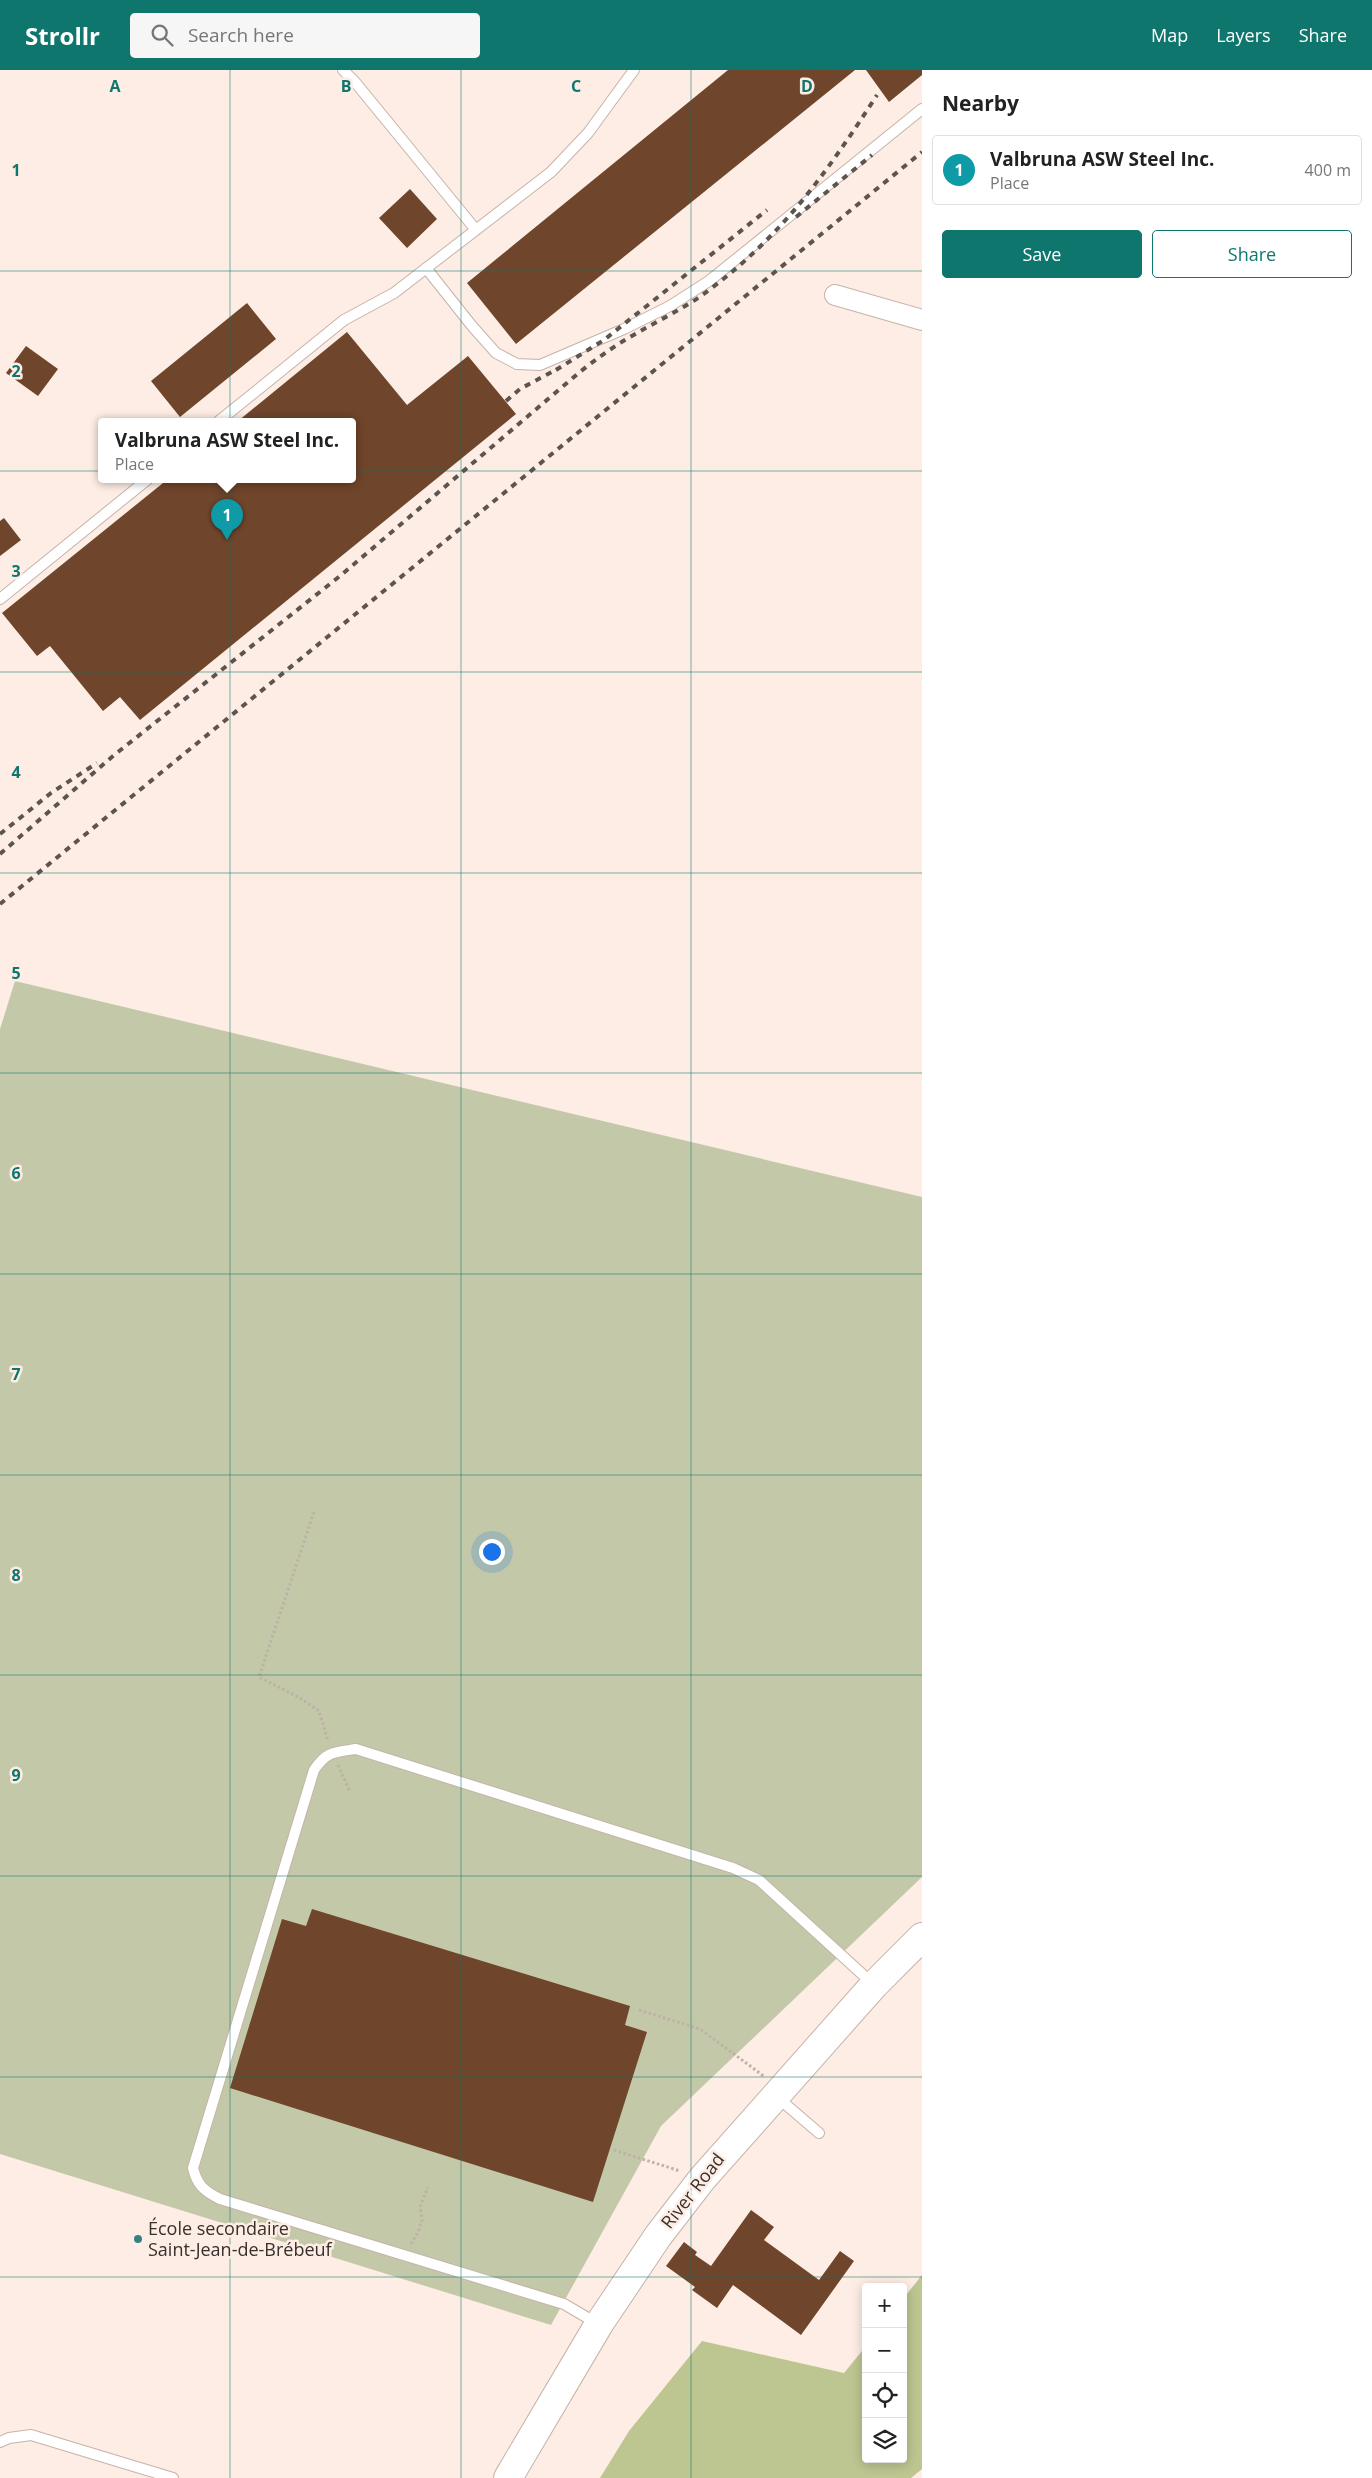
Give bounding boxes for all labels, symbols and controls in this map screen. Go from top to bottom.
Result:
search box [130,13,480,58]
text: Strollr [25,19,100,52]
icon: search [148,21,176,49]
text: Search here [188,22,294,48]
text: Map [1151,23,1188,47]
text: Layers [1216,23,1271,47]
text: Share [1299,23,1347,47]
text: A [109,75,121,97]
text: B [341,75,351,97]
text: C [571,75,581,97]
text: D [801,75,813,97]
text: Nearby [942,89,1019,117]
text: Valbruna ASW Steel Inc. [990,146,1214,172]
text: 1 [11,159,21,181]
text: 1 [954,159,964,181]
text: 400 m [1305,159,1351,181]
text: Place [990,172,1029,194]
button: Save [942,230,1142,278]
button: Share [1152,230,1352,278]
text: 2 [11,360,21,382]
popup [98,418,356,483]
text: Valbruna ASW Steel Inc. [115,427,339,453]
text: Place [115,453,154,475]
pin: 1 [211,499,243,540]
text: 3 [11,560,21,582]
text: 4 [11,761,21,783]
text: 5 [11,962,21,984]
text: 6 [11,1162,21,1184]
text: 7 [11,1363,21,1385]
your location [479,1539,505,1565]
text: 8 [11,1564,21,1586]
text: 9 [11,1764,21,1786]
street label: River Road [655,2148,729,2233]
place label: École secondaire Saint-Jean-de-Brébeuf [148,2216,333,2261]
marker: École secondaire Saint-Jean-de-Brébeuf [132,2233,144,2245]
map controls [862,2283,907,2463]
button: + [862,2283,907,2328]
button: − [862,2328,907,2373]
button: locate [862,2373,907,2418]
button: layers [862,2418,907,2463]

